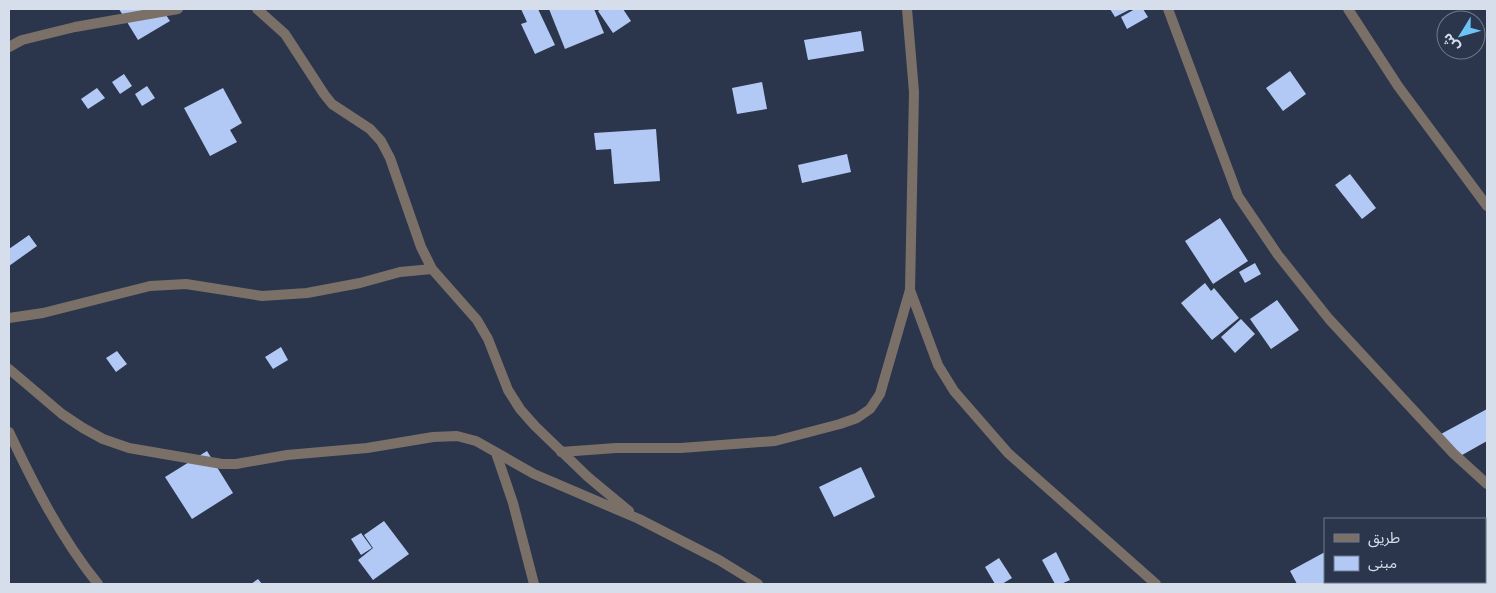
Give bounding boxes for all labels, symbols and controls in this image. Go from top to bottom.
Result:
north arrow [1436,10,1486,60]
text: ش [1437,29,1464,57]
legend [1324,518,1486,583]
text: طريق [1368,527,1400,549]
text: مبنى [1368,552,1397,574]

